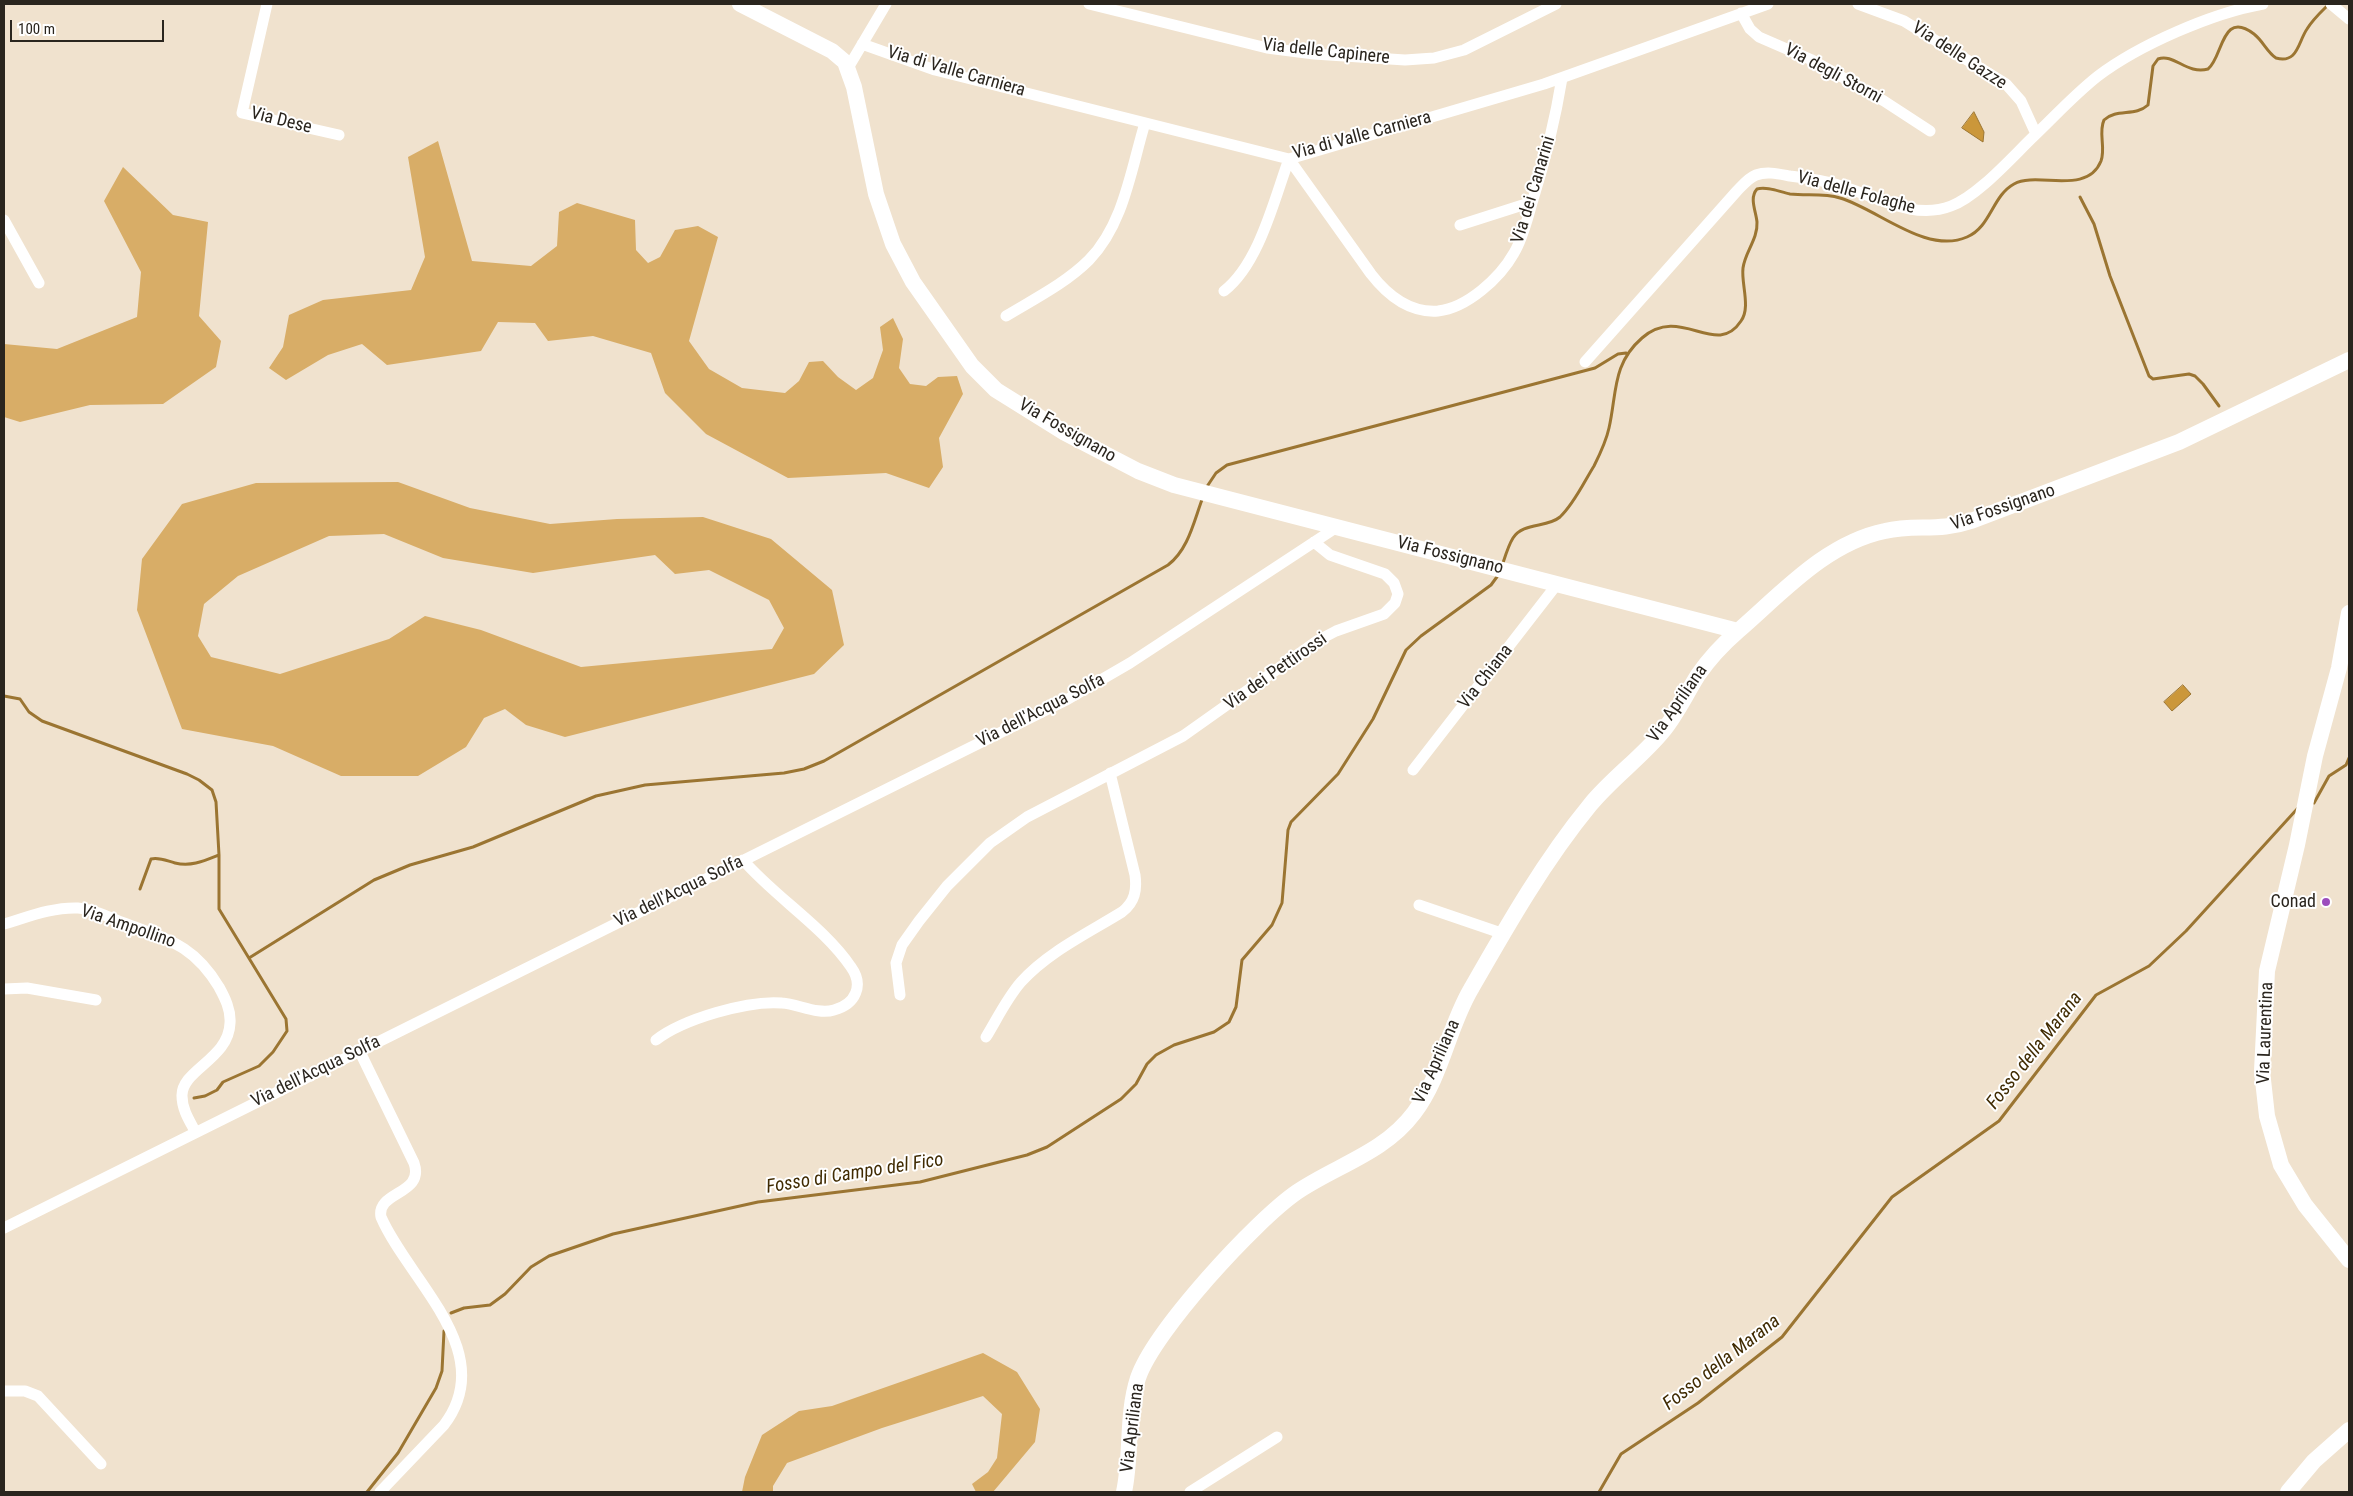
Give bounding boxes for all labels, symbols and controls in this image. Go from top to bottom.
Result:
scale bar [12,10,166,42]
street label: Via delle Gazze [1908,17,2010,95]
text: 100 m [18,20,55,38]
street label: Via delle Capinere [1261,35,1391,69]
street label: Via degli Storni [1780,39,1886,109]
street label: Via di Valle Carniera [884,42,1028,102]
street label: Via Dese [248,103,314,139]
street label: Via di Valle Carniera [1290,107,1434,165]
street label: Via dei Canarini [1507,134,1561,246]
street label: Via delle Folaghe [1795,167,1917,219]
street label: Via Fossignano [1014,394,1120,468]
street label: Via Fossignano [1948,480,2058,536]
street label: Via Fossignano [1395,532,1505,580]
street label: Via dei Pettirossi [1220,629,1332,715]
street label: Via Chiana [1454,640,1518,714]
street label: Via Apriliana [1643,661,1713,747]
street label: Via dell'Acqua Solfa [973,669,1109,753]
street label: Via dell'Acqua Solfa [611,851,747,933]
place label: Conad [2270,891,2316,913]
marker: Conad [2320,896,2332,908]
street label: Via Ampollino [78,901,178,953]
street label: Via Laurentina [2253,982,2279,1084]
water label: Fosso della Marana [1982,988,2088,1114]
street label: Via Apriliana [1409,1016,1465,1108]
street label: Via dell'Acqua Solfa [248,1031,384,1113]
water label: Fosso di Campo del Fico [765,1149,945,1199]
water label: Fosso della Marana [1659,1310,1785,1416]
street label: Via Apriliana [1117,1382,1149,1474]

